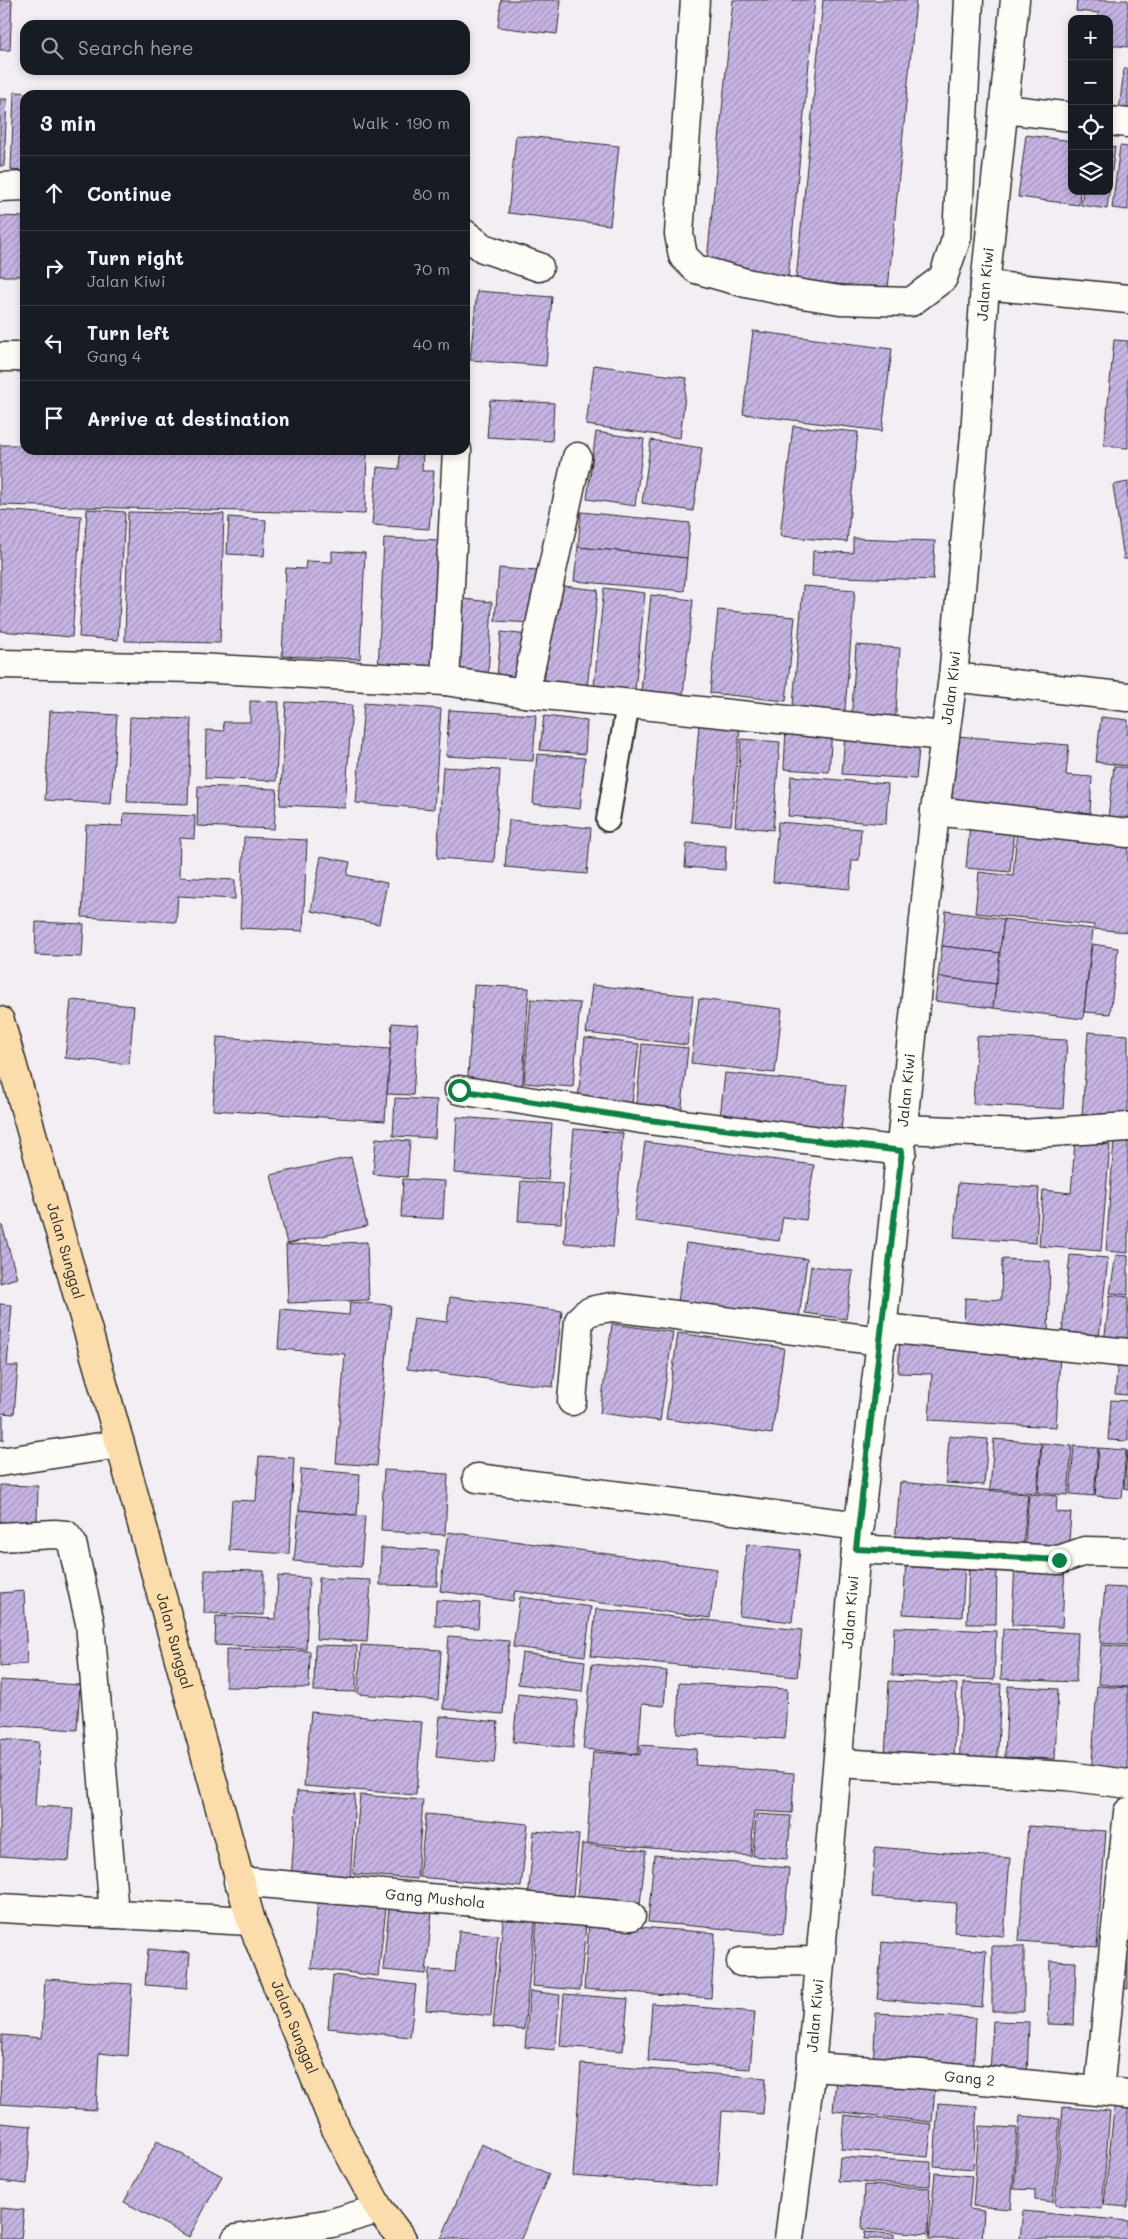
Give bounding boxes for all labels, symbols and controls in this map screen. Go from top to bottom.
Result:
map controls [1068,15,1113,195]
button: + [1068,15,1113,60]
search box [20,20,470,75]
icon: search [38,34,66,62]
text: Search here [78,35,194,60]
button: − [1068,60,1113,105]
button: locate [1068,105,1113,150]
text: 3 min [40,109,96,136]
text: Walk · 190 m [352,112,450,133]
button: layers [1068,150,1113,195]
icon: ahead [40,179,68,207]
text: Continue [87,181,172,206]
text: 80 m [413,183,450,204]
text: Turn right [87,245,184,270]
street label: Jalan Kiwi [972,246,998,322]
icon: right [40,254,68,282]
text: 70 m [413,258,450,279]
text: Jalan Kiwi [87,270,166,291]
text: Turn left [87,320,170,345]
icon: left [40,329,68,357]
text: 40 m [413,333,450,354]
text: Gang 4 [87,345,141,366]
icon: arrive [40,404,68,432]
text: Arrive at destination [87,406,290,431]
street label: Jalan Kiwi [936,650,964,725]
street label: Jalan Kiwi [892,1052,919,1128]
route start [448,1079,471,1102]
street label: Jalan Sunggal [43,1200,89,1301]
route end [1048,1549,1071,1572]
street label: Jalan Kiwi [836,1574,863,1650]
street label: Jalan Sunggal [152,1590,198,1691]
street label: Gang Mushola [384,1883,486,1912]
street label: Jalan Sunggal [267,1977,323,2077]
street label: Jalan Kiwi [801,1978,828,2053]
street label: Gang 2 [943,2065,996,2090]

